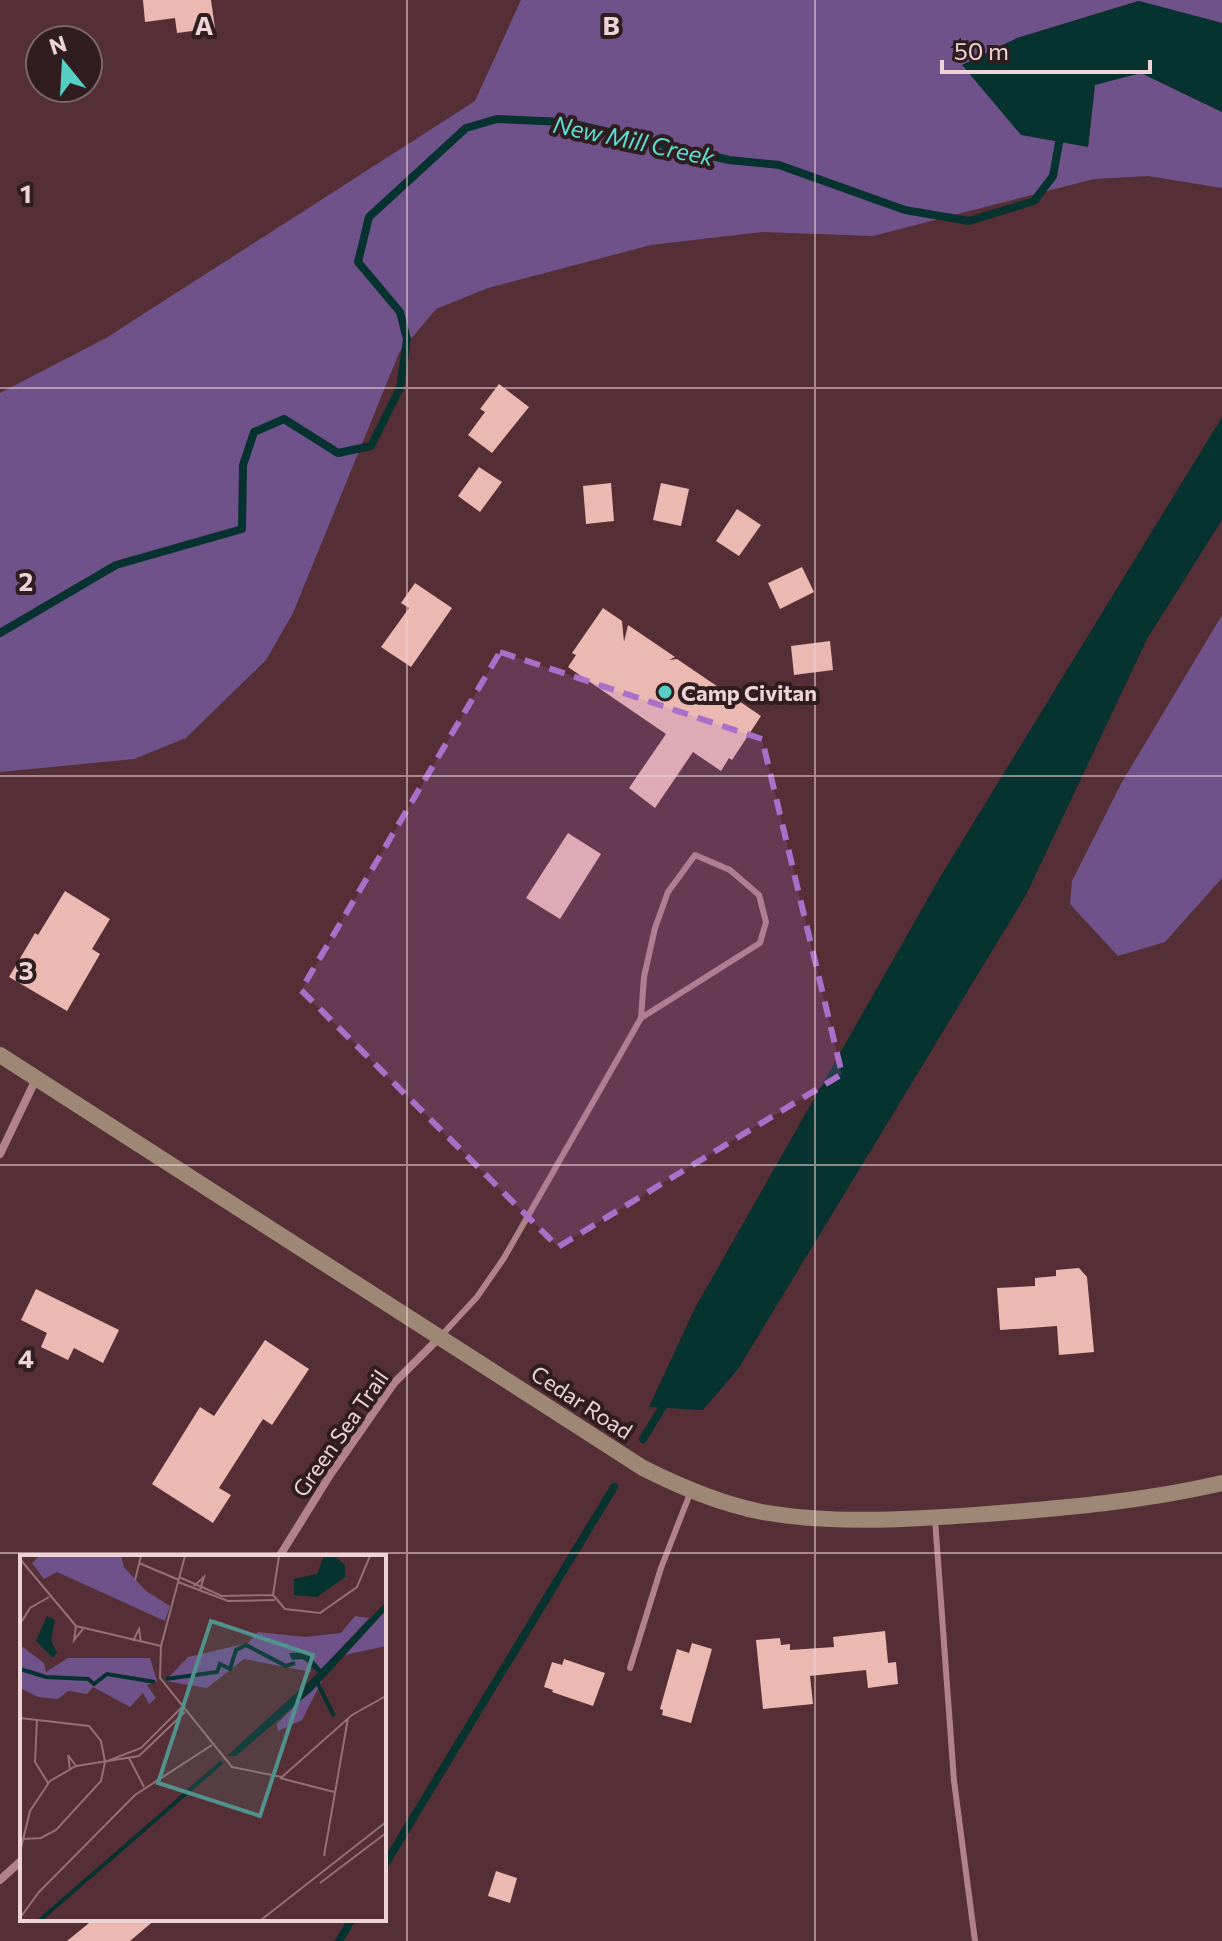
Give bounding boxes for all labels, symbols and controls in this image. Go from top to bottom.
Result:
text: A [195,9,214,40]
text: B [602,9,620,40]
north arrow [24,24,104,104]
scale bar [942,24,1150,74]
text: N [46,29,70,60]
text: 50 m [954,36,1009,65]
water label: New Mill Creek [551,109,718,171]
text: 1 [20,177,32,208]
text: 2 [19,565,33,596]
place label: Camp Civitan [681,679,817,706]
marker: Camp Civitan [656,683,674,701]
text: 3 [18,954,34,985]
text: 4 [18,1342,34,1373]
street label: Cedar Road [526,1359,638,1445]
street label: Green Sea Trail [286,1364,394,1502]
inset map [20,1555,386,1921]

